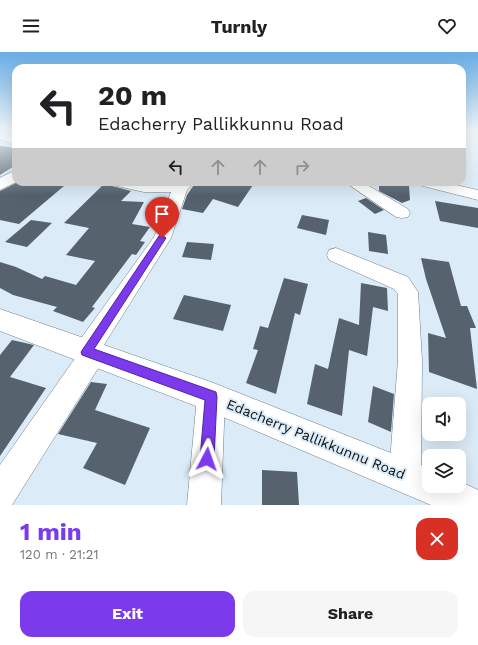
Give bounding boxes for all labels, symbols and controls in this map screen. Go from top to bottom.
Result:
icon: menu [20,15,42,37]
icon: heart [436,15,458,37]
text: Turnly [211,16,267,37]
text: 20 m [98,79,167,112]
icon: left [32,80,84,132]
text: Edacherry Pallikkunnu Road [98,113,344,134]
icon: left [165,156,187,178]
icon: ahead [207,156,229,178]
icon: ahead [249,156,271,178]
icon: right [291,156,313,178]
pin [145,197,179,238]
icon: arrive [151,203,173,225]
street label: Edacherry Pallikkunnu Road [224,396,408,482]
map controls [422,397,466,493]
button: sound [422,397,466,441]
position arrow [186,438,228,480]
button: layers [422,449,466,493]
text: 1 min [20,518,82,546]
button: close [416,518,458,560]
text: 120 m · 21:21 [20,547,99,562]
button: Exit [20,591,235,637]
button: Share [243,591,458,637]

